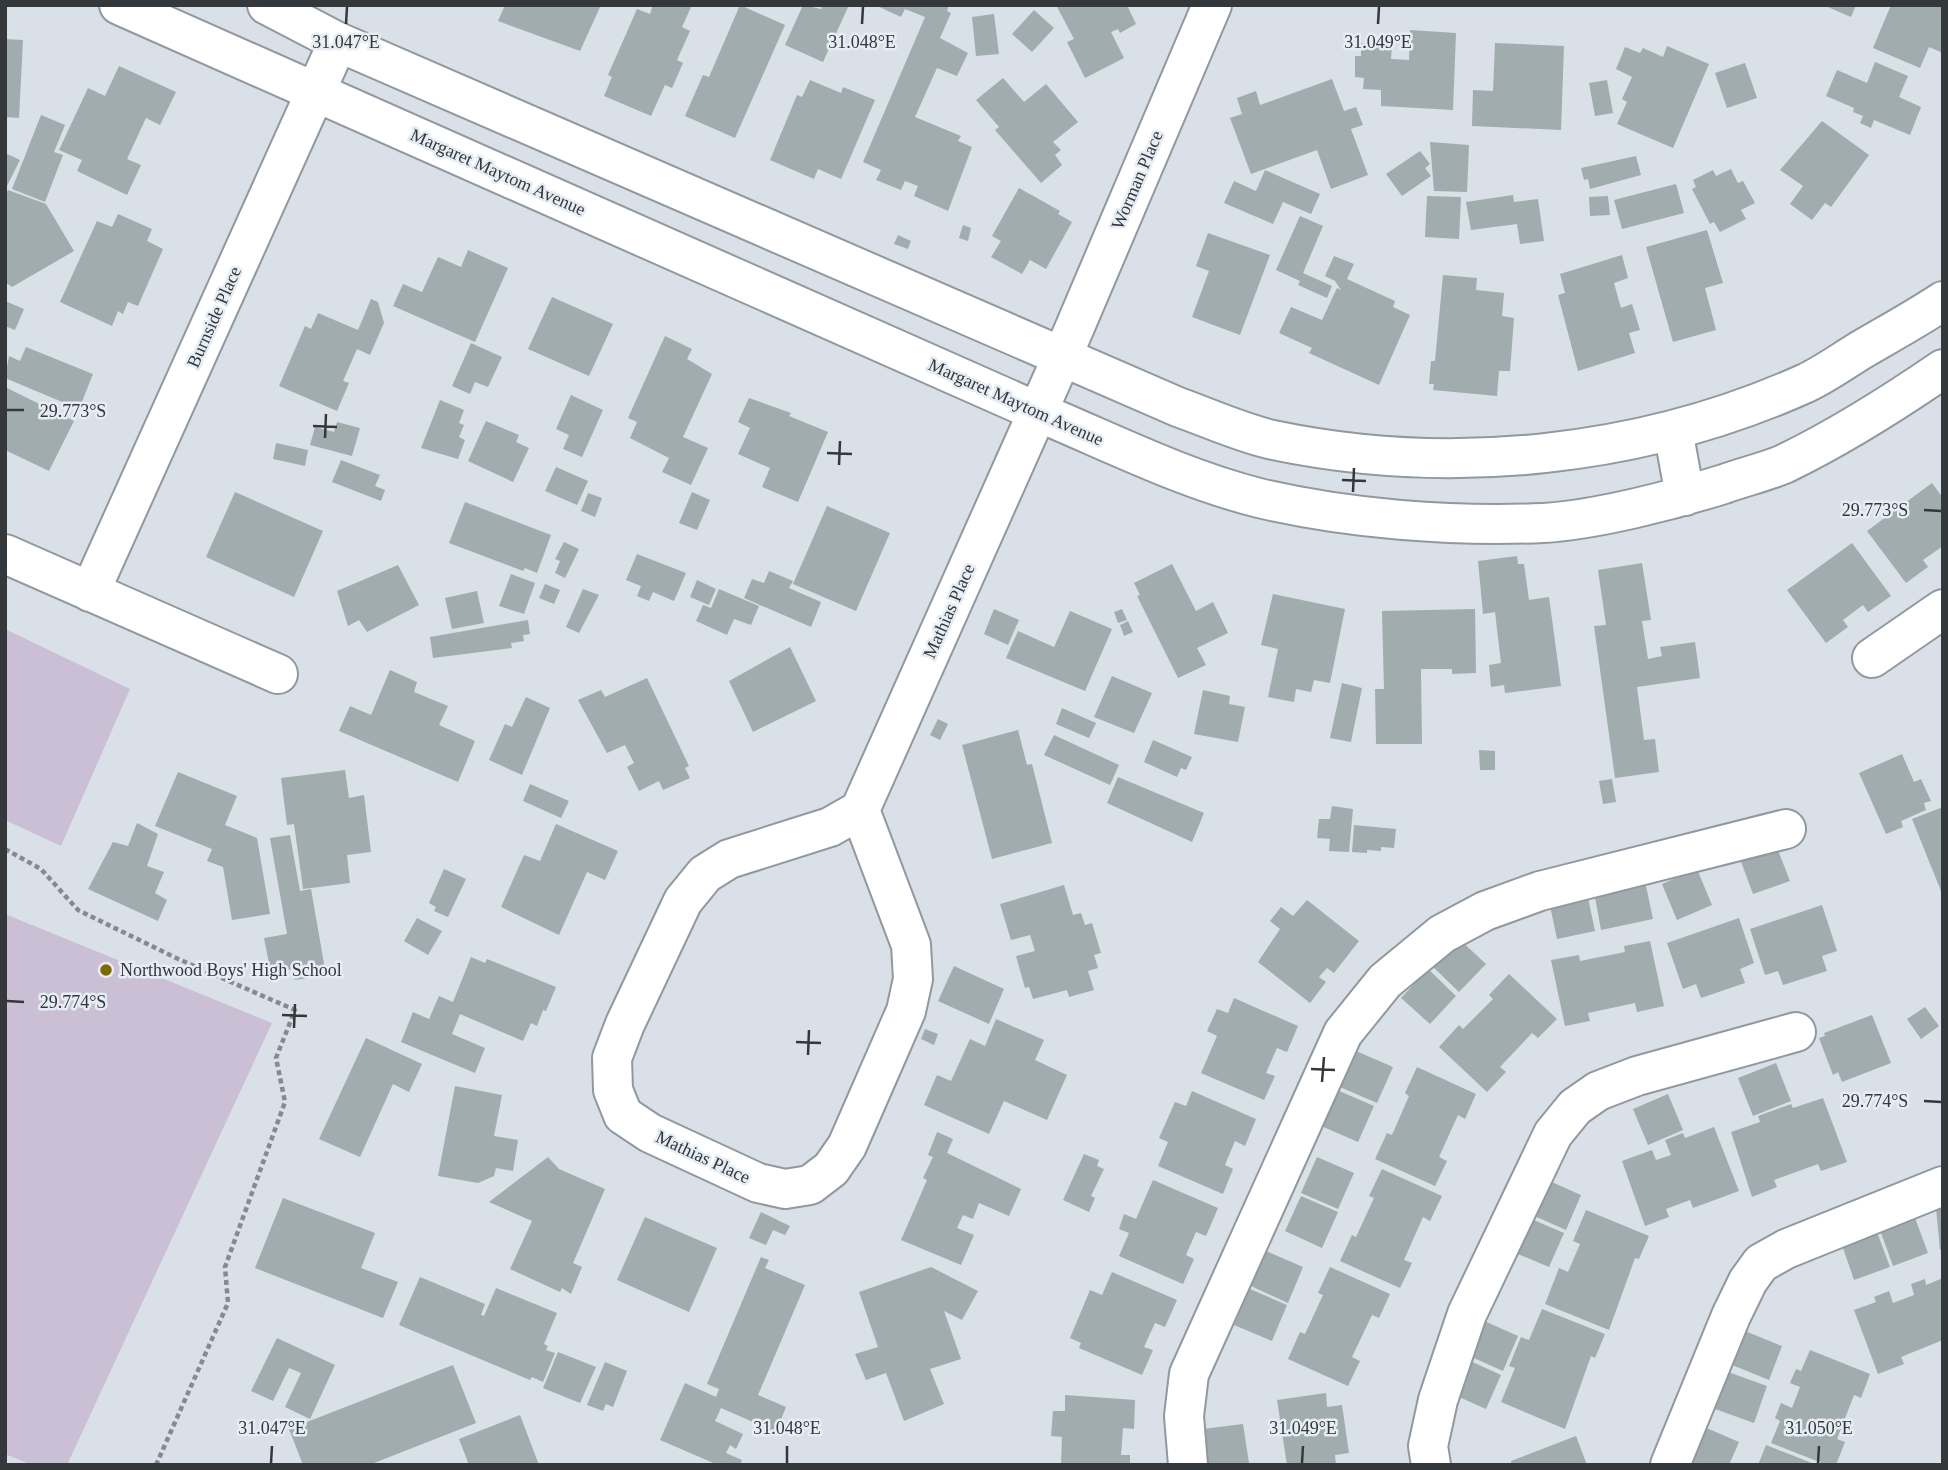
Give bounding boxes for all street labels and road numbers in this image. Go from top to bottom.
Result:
street label: Margaret Maytom Avenue [407,124,589,220]
street label: Worman Place [1107,128,1167,232]
street label: Burnside Place [183,263,245,371]
street label: Margaret Maytom Avenue [925,354,1107,450]
street label: Mathias Place [919,561,979,661]
street label: Mathias Place [653,1126,753,1188]

